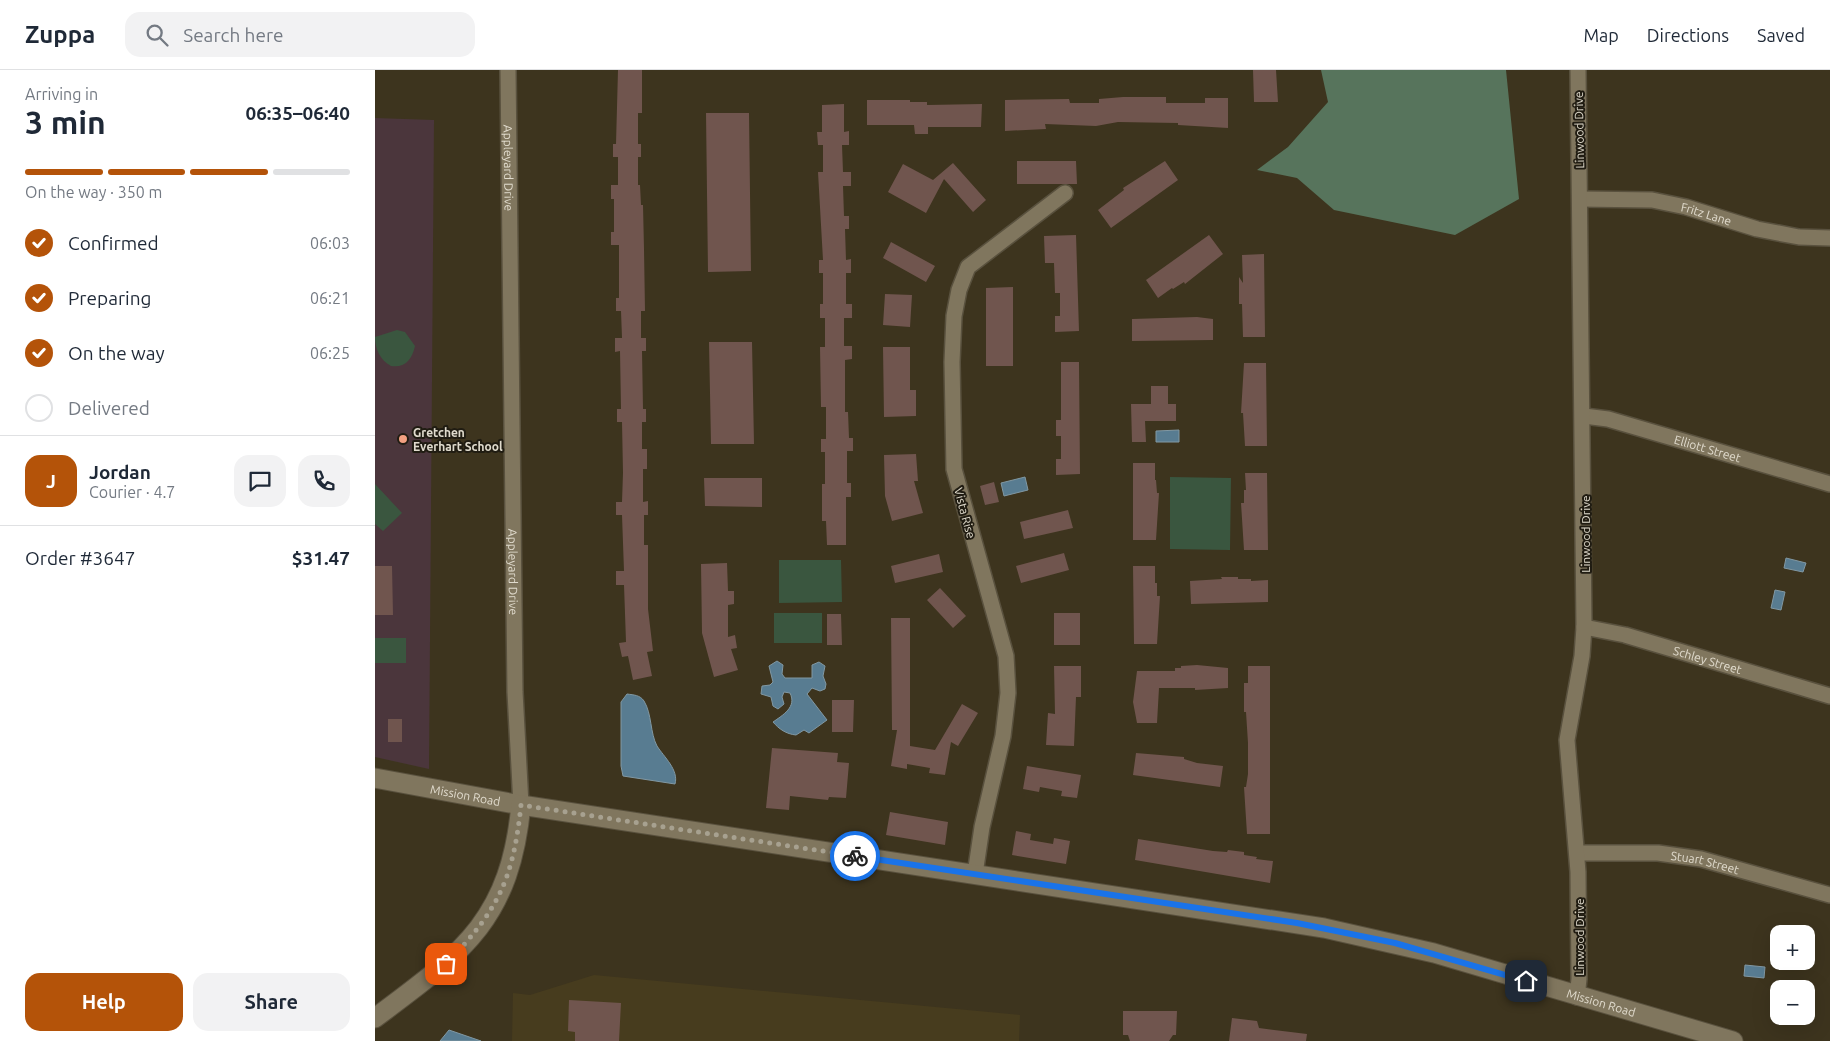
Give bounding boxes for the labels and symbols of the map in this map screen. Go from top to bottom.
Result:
street label: Linwood Drive [1572,91,1586,169]
street label: Appleyard Drive [502,125,516,211]
street label: Fritz Lane [1680,200,1733,227]
place label: Gretchen Everhart School [413,426,503,453]
street label: Elliott Street [1673,432,1743,464]
marker: Gretchen Everhart School [397,433,409,445]
street label: Vista Rise [952,486,978,540]
street label: Linwood Drive [1579,495,1592,573]
street label: Appleyard Drive [507,529,521,615]
street label: Schley Street [1672,643,1744,676]
street label: Mission Road [429,782,502,808]
courier [830,831,880,881]
street label: Stuart Street [1670,848,1741,876]
street label: Linwood Drive [1573,898,1586,976]
pin [425,943,467,985]
pin [1505,960,1547,1002]
street label: Mission Road [1565,986,1637,1018]

